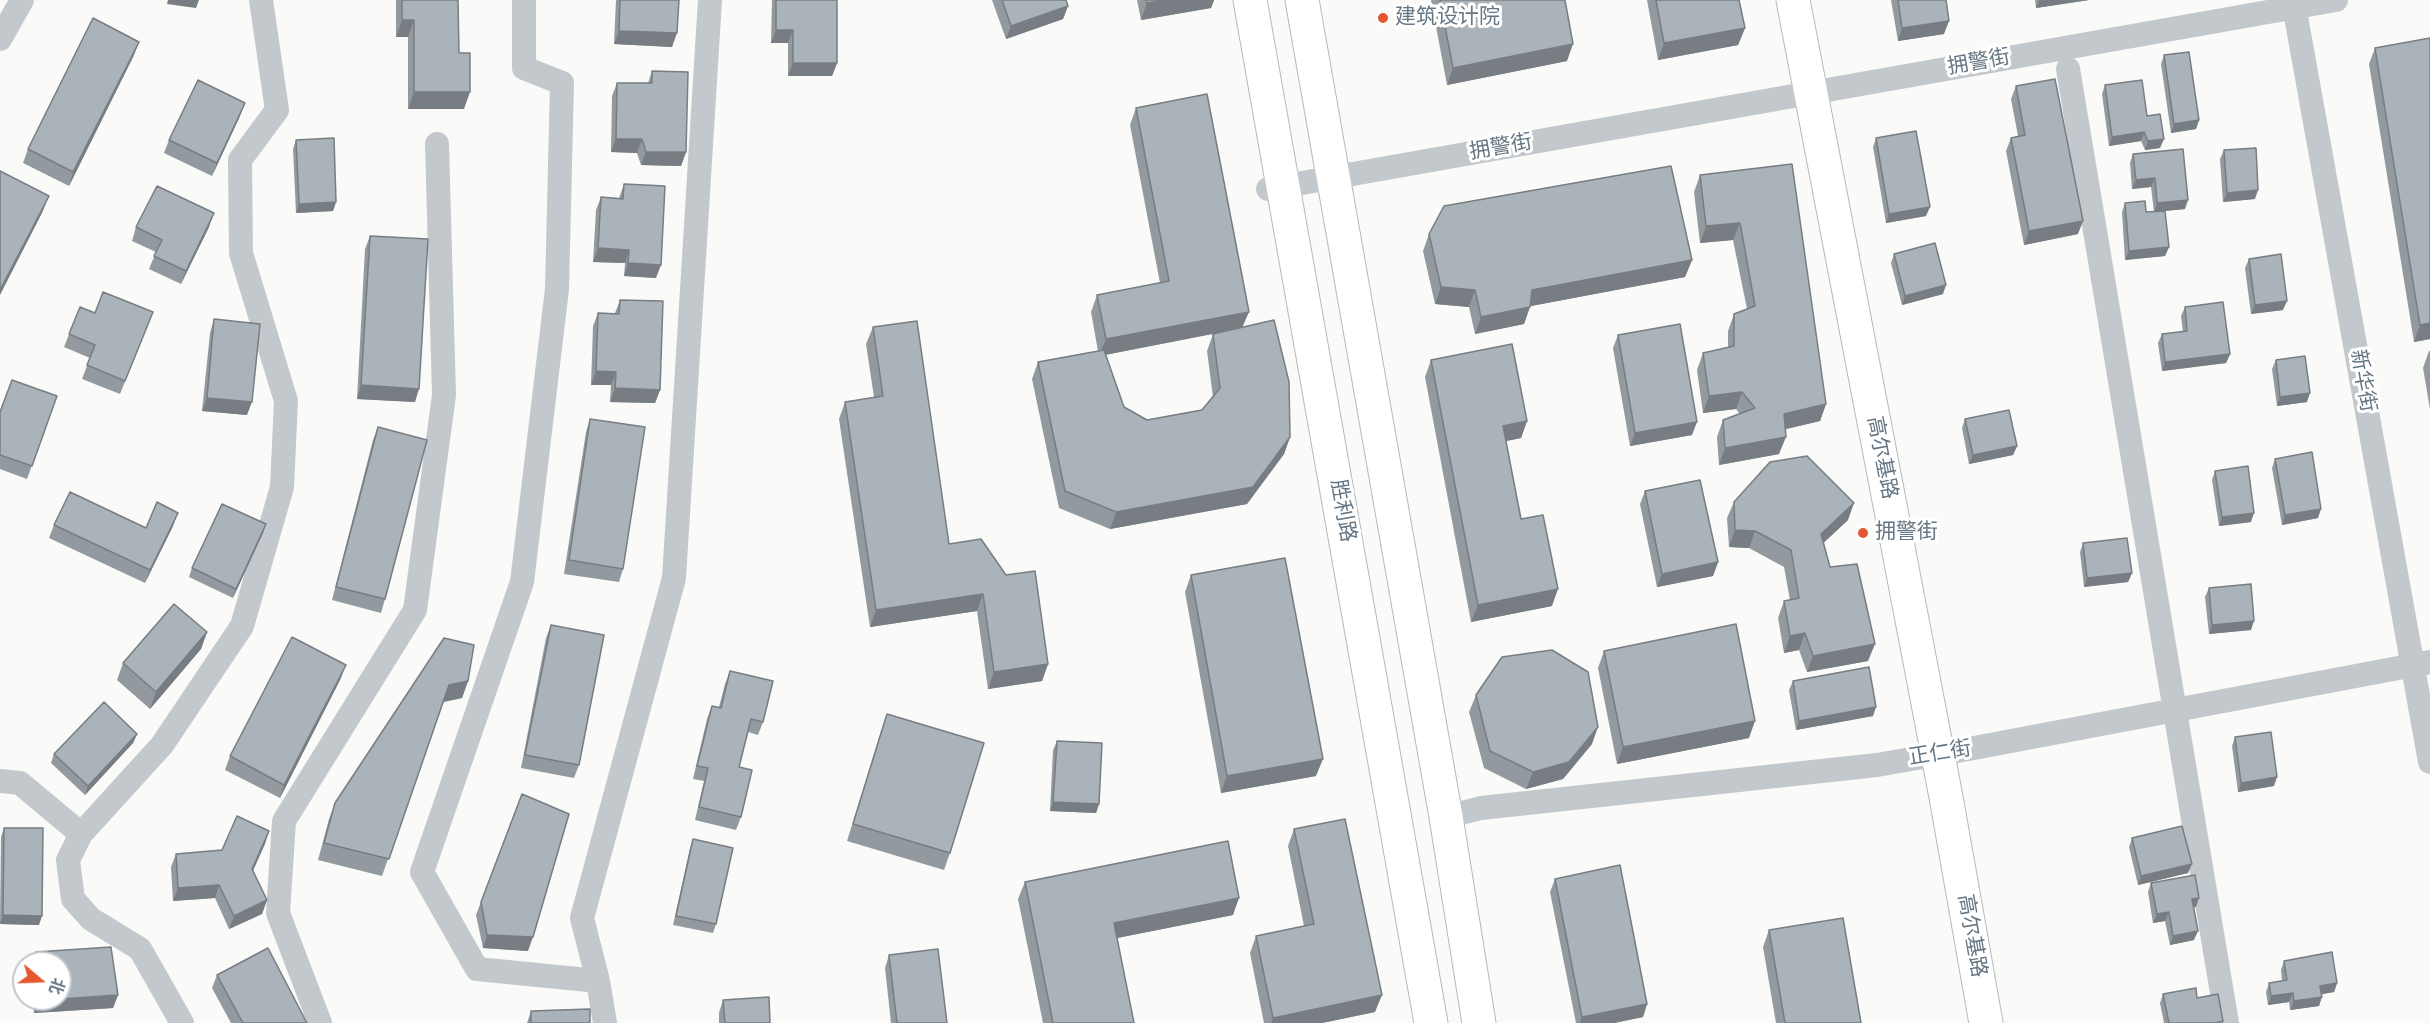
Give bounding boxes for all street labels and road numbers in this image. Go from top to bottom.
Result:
street label: 拥警街 [1946,45,2012,81]
street label: 拥警街 [1468,130,1534,166]
street label: 新华街 [2344,348,2380,414]
street label: 高尔基路 [1861,414,1901,502]
street label: 胜利路 [1324,478,1360,544]
street label: 正仁街 [1907,737,1973,771]
street label: 高尔基路 [1951,892,1991,980]

